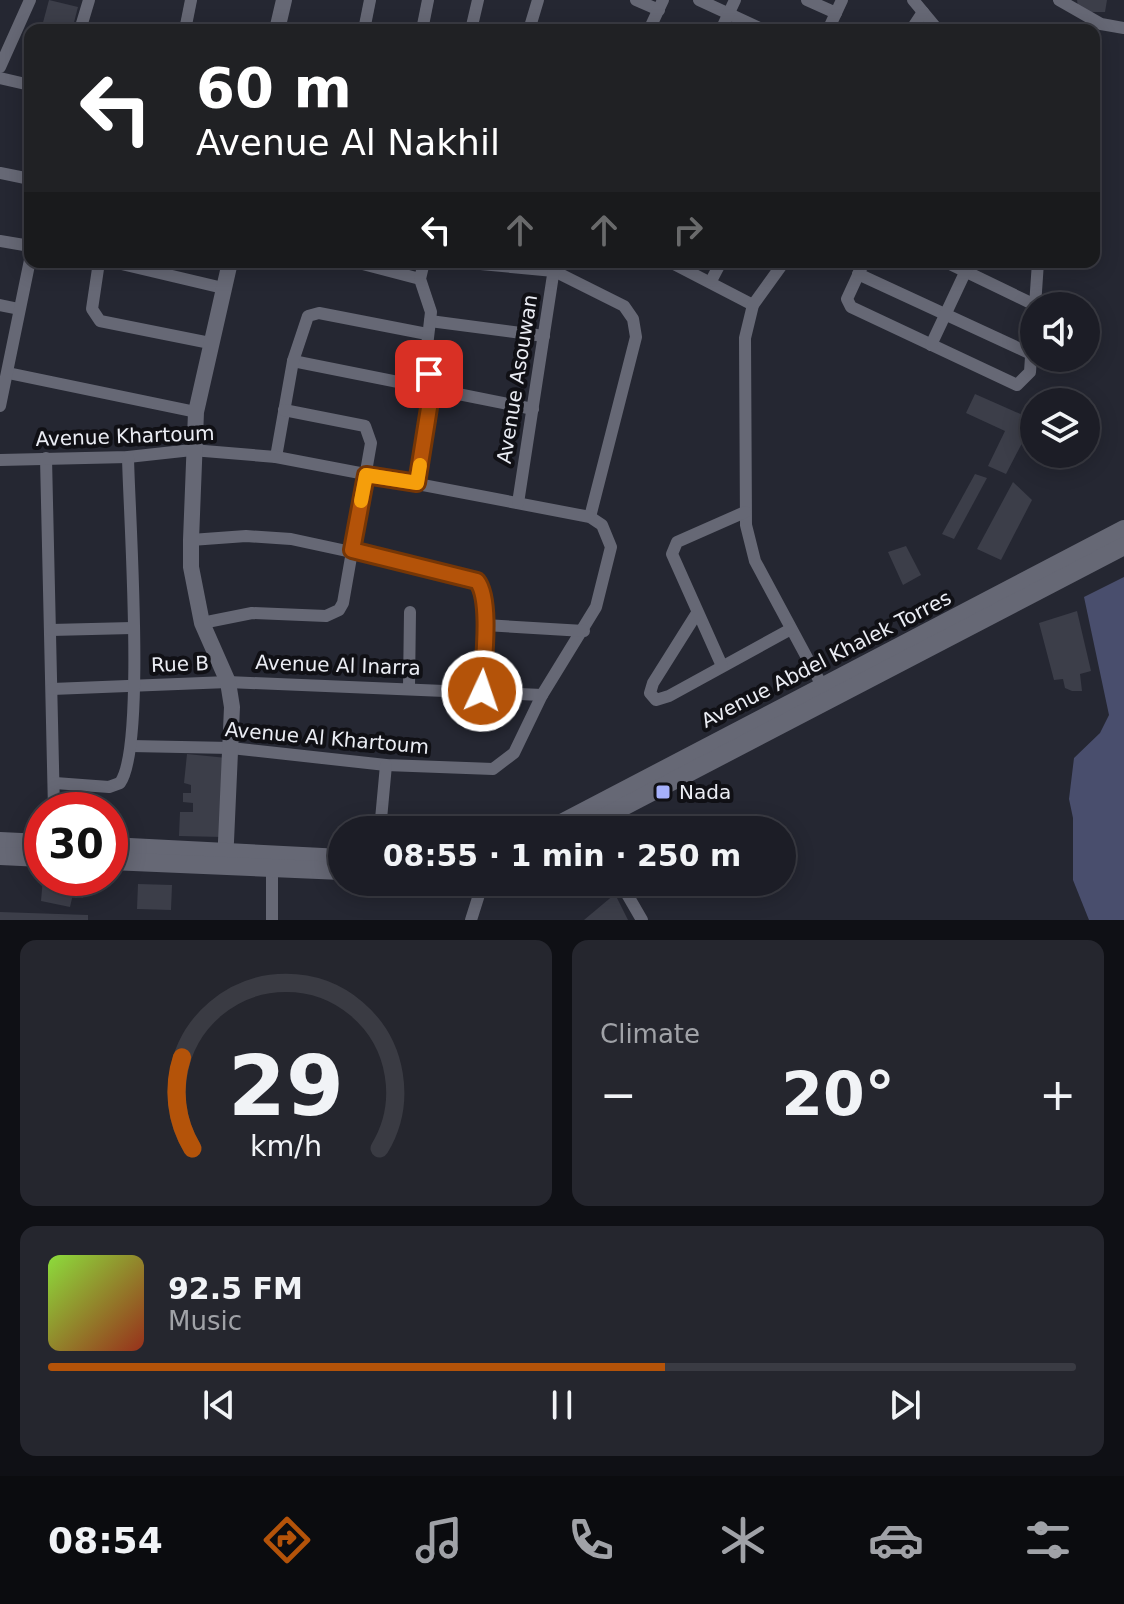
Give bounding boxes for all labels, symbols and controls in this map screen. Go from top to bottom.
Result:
text: 60 m [196,55,352,120]
icon: left [64,56,168,160]
text: Avenue Al Nakhil [196,122,500,163]
icon: left [414,208,458,252]
icon: ahead [498,208,542,252]
icon: ahead [582,208,626,252]
icon: right [666,208,710,252]
map controls [1020,292,1100,468]
button: sound [1020,292,1100,372]
street label: Avenue Asouwan [492,293,542,465]
pin [395,340,463,408]
icon: arrive [407,352,451,396]
button: layers [1020,388,1100,468]
street label: Avenue Khartoum [35,421,215,451]
street label: Avenue Abdel Khalek Torres [697,585,955,733]
position arrow [440,649,524,733]
street label: Avenue Al Inarra [255,650,421,680]
street label: Rue B [151,651,209,677]
street label: Avenue Al Khartoum [224,717,430,759]
place label: Nada [679,780,731,804]
marker: Nada [654,783,672,801]
speed limit sign: 30 [24,792,128,896]
text: 08:55 · 1 min · 250 m [383,838,741,873]
text: Climate [600,1019,700,1049]
text: 29 [228,1038,344,1135]
text: 20° [781,1059,895,1129]
text: − [600,1069,637,1120]
text: + [1039,1069,1076,1120]
text: km/h [250,1129,322,1163]
text: 92.5 FM [168,1271,303,1306]
text: Music [168,1306,242,1336]
icon: previous [197,1383,241,1427]
icon: pause [540,1383,584,1427]
icon: next [883,1383,927,1427]
icon: directions [259,1512,315,1568]
icon: music [411,1512,467,1568]
icon: phone [563,1512,619,1568]
icon: climate [715,1512,771,1568]
icon: car [868,1512,924,1568]
icon: filters [1020,1512,1076,1568]
text: 08:54 [48,1520,163,1561]

